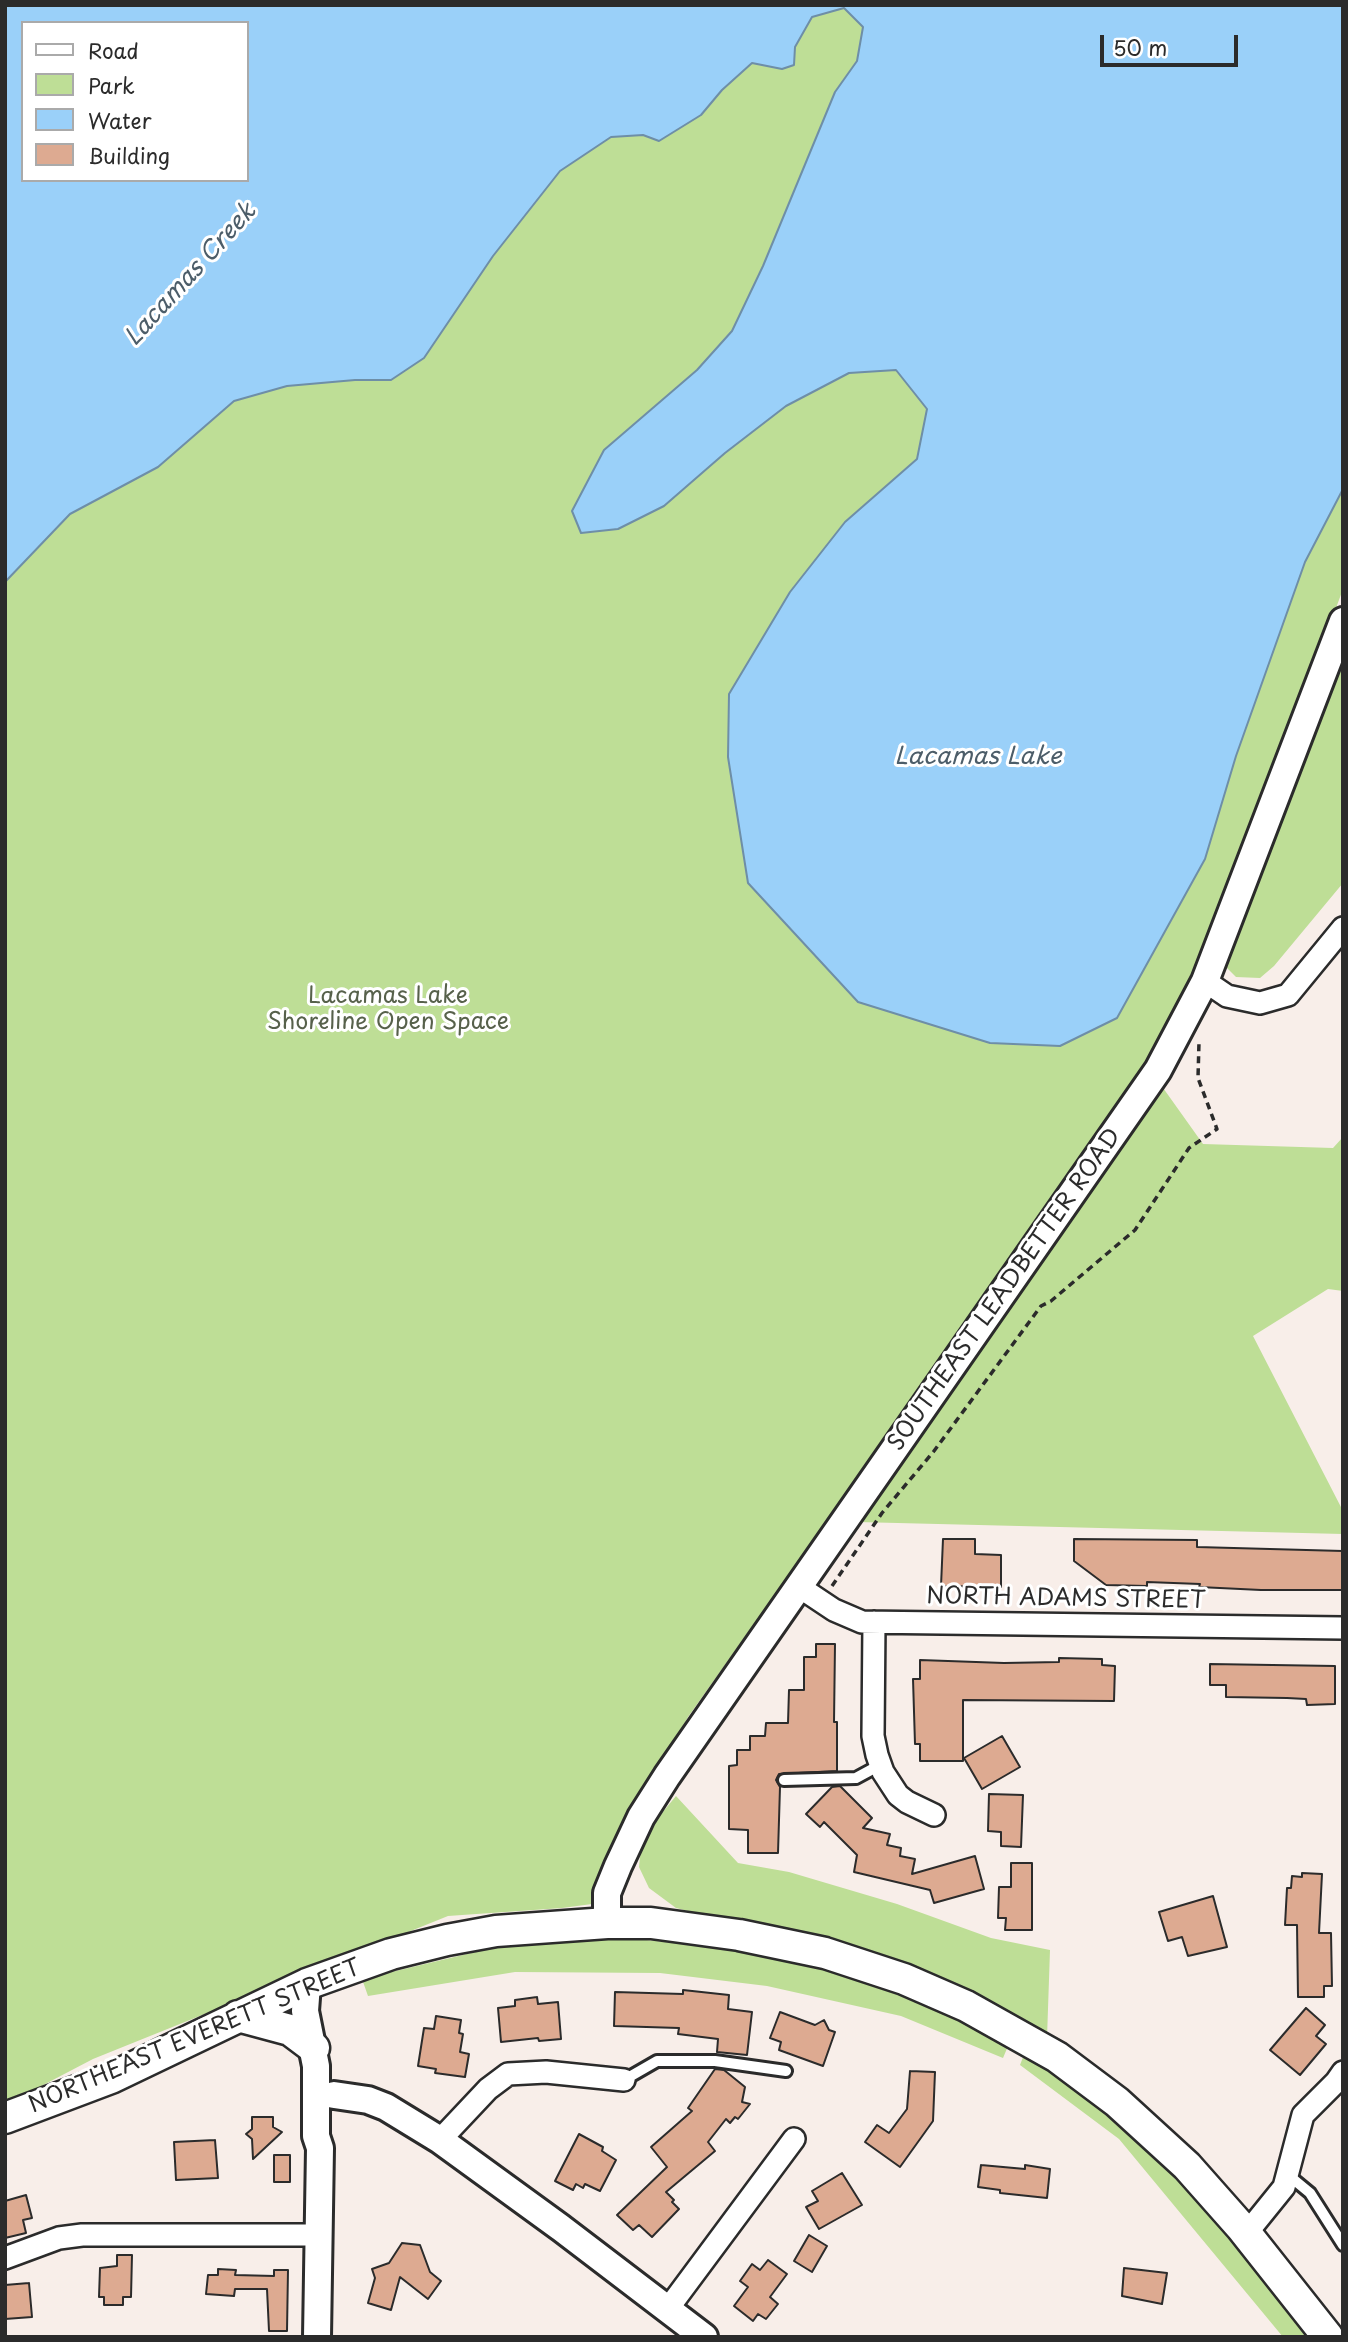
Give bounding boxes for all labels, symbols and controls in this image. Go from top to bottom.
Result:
legend [21,21,248,182]
scale bar [1103,21,1241,65]
text: 50 m [1113,31,1167,63]
text: Road [88,34,139,66]
text: Park [88,69,135,101]
text: Water [88,104,151,136]
text: Building [88,139,170,171]
water label: Lacamas Creek [119,198,263,352]
water label: Lacamas Lake [895,743,1061,771]
park label: Lacamas Lake Shoreline Open Space [267,983,509,1037]
street label: SOUTHEAST LEADBETTER ROAD [883,1124,1127,1456]
street label: NORTH ADAMS STREET [926,1583,1206,1615]
street label: NORTHEAST EVERETT STREET [25,1954,365,2120]

